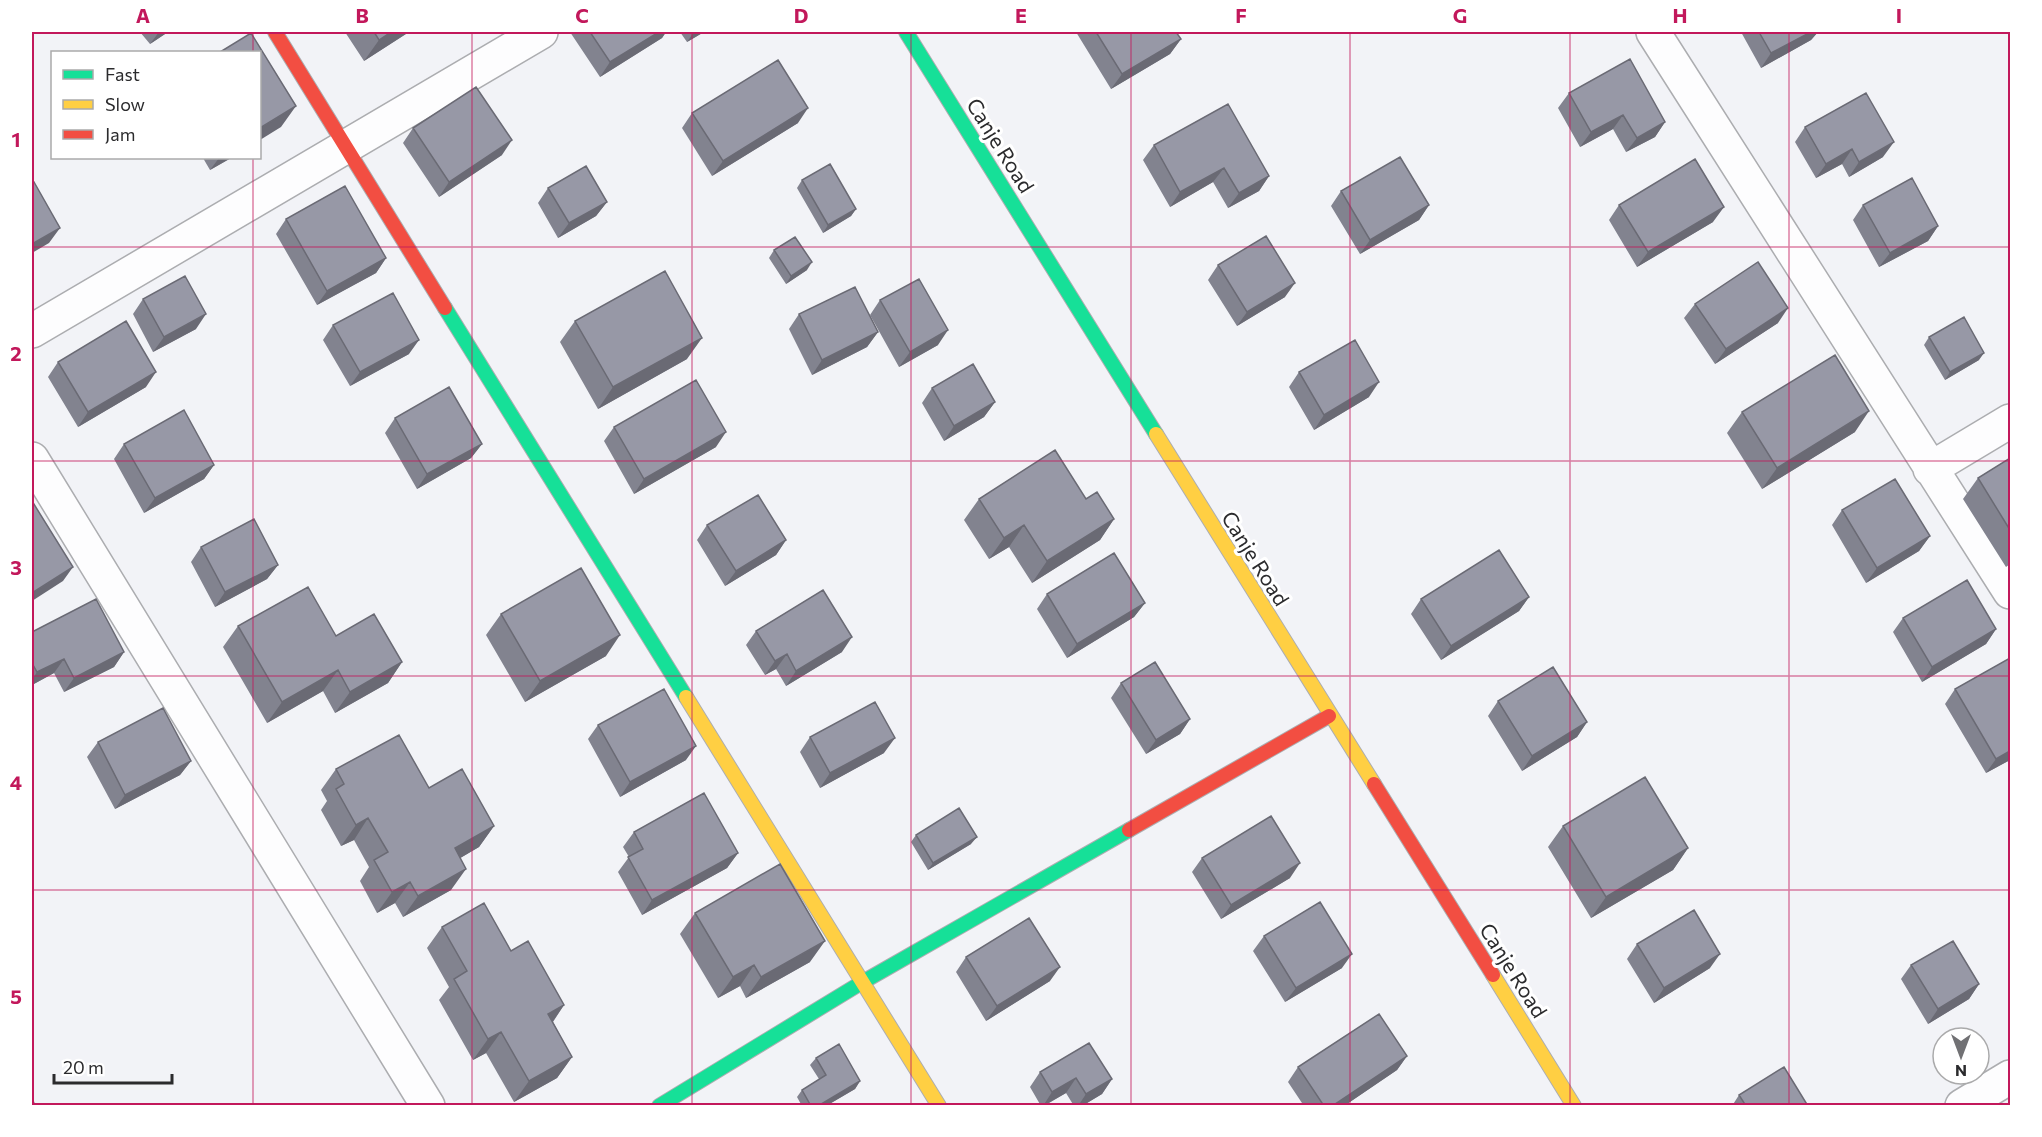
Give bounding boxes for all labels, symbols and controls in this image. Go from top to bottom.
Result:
text: A [136,3,150,27]
text: B [355,3,369,27]
text: C [575,3,589,27]
text: D [794,3,808,27]
text: E [1015,3,1027,27]
text: F [1235,3,1247,27]
text: G [1453,3,1467,27]
text: H [1673,3,1688,27]
text: I [1896,3,1902,27]
legend [51,51,261,159]
text: Fast [105,63,140,85]
text: Slow [105,93,145,115]
street label: Canje Road [962,93,1040,197]
text: Jam [105,123,135,145]
text: 1 [11,127,21,151]
text: 2 [10,341,22,365]
street label: Canje Road [1217,506,1295,610]
text: 3 [10,555,22,579]
text: 4 [10,770,22,794]
street label: Canje Road [1475,918,1553,1022]
text: 5 [10,984,22,1008]
north arrow [1931,1026,1991,1086]
scale bar [54,1047,172,1085]
text: 20 m [63,1056,104,1078]
text: N [1955,1062,1967,1081]

